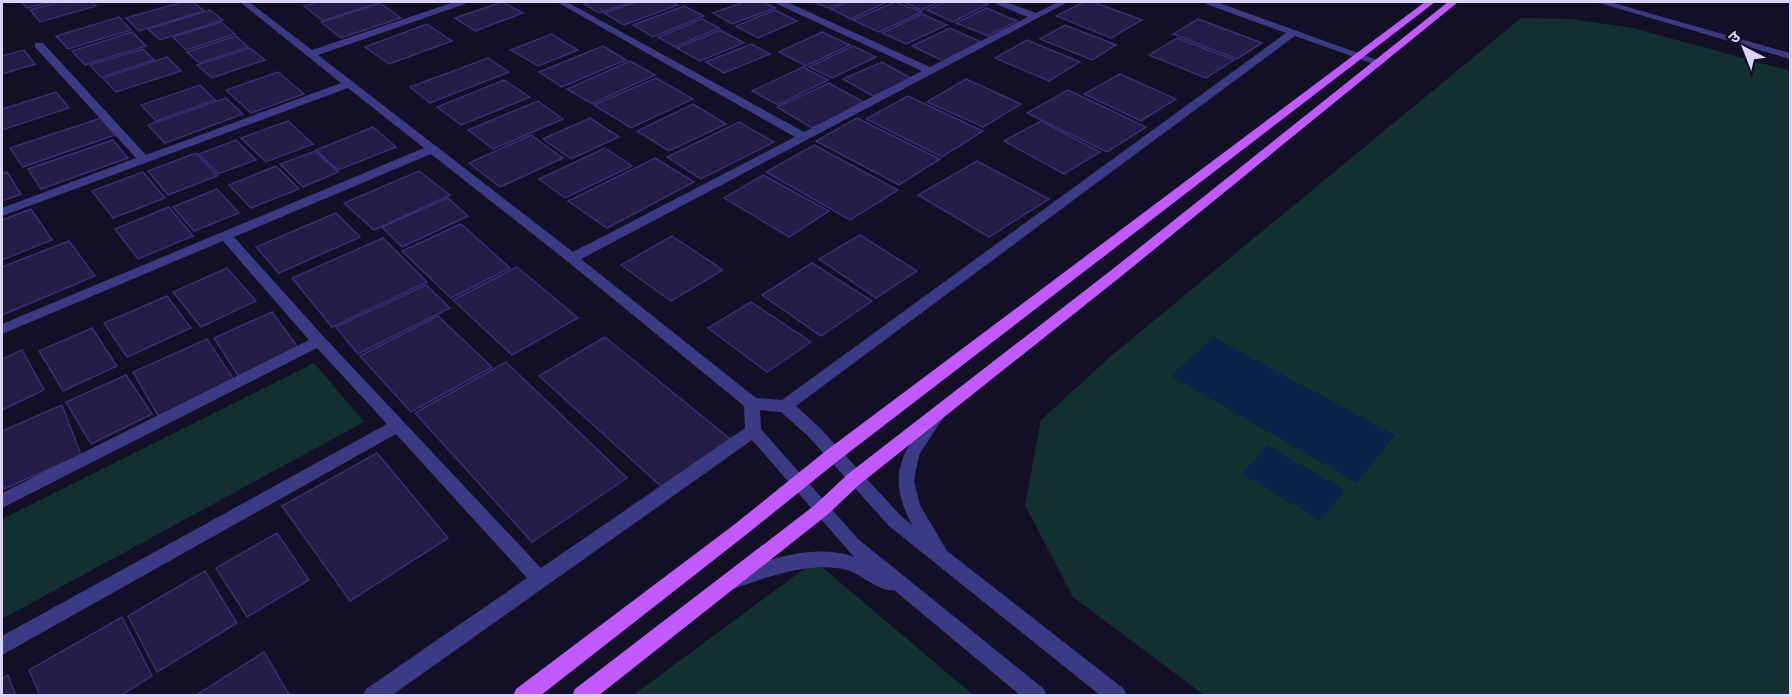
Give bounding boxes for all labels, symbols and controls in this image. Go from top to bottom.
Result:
north arrow [1714,18,1774,78]
text: उ [1724,27,1745,47]

